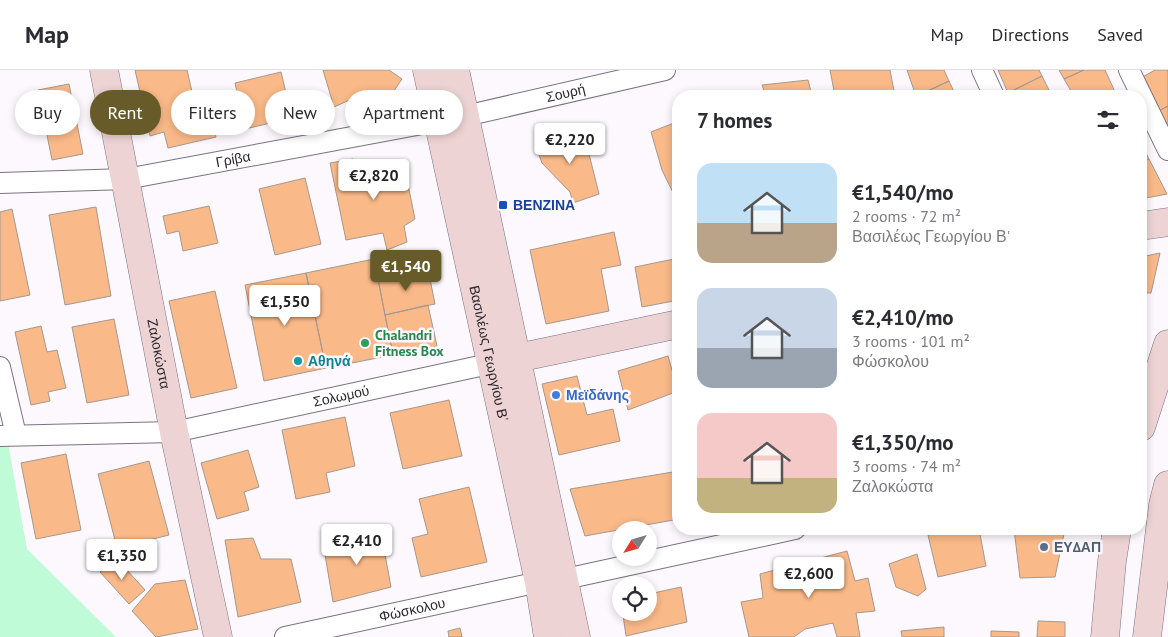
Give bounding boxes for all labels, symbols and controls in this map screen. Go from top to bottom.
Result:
text: Map [25,19,69,50]
text: Map [931,23,963,46]
text: Directions [991,23,1069,46]
text: Saved [1097,23,1143,46]
street label: Σουρή [544,80,587,106]
chip: Buy [15,90,80,135]
chip: Rent [90,90,161,135]
chip: Filters [171,90,255,135]
chip: New [265,90,335,135]
chip: Apartment [345,90,463,135]
icon: filters [1094,106,1122,134]
text: 7 homes [697,107,772,134]
pin: €2,220 [529,122,611,165]
text: €2,220 [545,129,595,149]
street label: Γρίβα [214,147,252,171]
pin: €2,820 [333,158,415,201]
text: €2,820 [349,165,399,185]
text: €1,540/mo [852,179,954,206]
icon: home [737,183,797,243]
place label: ΒΕΝΖΙΝΑ [513,196,575,214]
marker: ΒΕΝΖΙΝΑ [497,199,509,211]
text: 2 rooms · 72 m² [852,206,961,226]
text: Βασιλέως Γεωργίου Β' [852,226,1010,246]
pin: €1,540 [365,250,447,292]
text: €1,540 [381,256,431,276]
pin: €1,550 [244,284,326,327]
street label: Βασιλέως Γεωργίου Β' [465,284,513,423]
text: €1,550 [260,291,310,311]
text: €2,410/mo [852,304,954,331]
icon: home [737,308,797,368]
street label: Ζαλοκώστα [143,317,174,390]
place label: Chalandri Fitness Box [375,326,444,360]
text: 3 rooms · 101 m² [852,331,970,351]
marker: Chalandri Fitness Box [359,337,371,349]
text: Φώσκολου [852,351,929,371]
place label: Αθηνά [308,352,351,370]
marker: Αθηνά [292,355,304,367]
street label: Σολωμού [311,381,371,411]
place label: Μεϊδάνης [566,386,629,404]
marker: Μεϊδάνης [550,389,562,401]
text: €1,350/mo [852,429,954,456]
icon: home [737,433,797,493]
text: 3 rooms · 74 m² [852,456,961,476]
text: Ζαλοκώστα [852,476,933,496]
north arrow [612,521,658,566]
map controls [612,521,657,621]
pin: €2,410 [316,524,398,566]
text: €2,410 [332,530,382,550]
pin: €1,350 [81,538,163,581]
place label: ΕΥΔΑΠ [1054,538,1101,556]
marker: ΕΥΔΑΠ [1038,541,1050,553]
text: €1,350 [97,545,147,565]
pin: €2,600 [768,556,850,599]
text: €2,600 [784,563,834,583]
button: locate [612,576,657,621]
street label: Φώσκολου [377,594,447,625]

